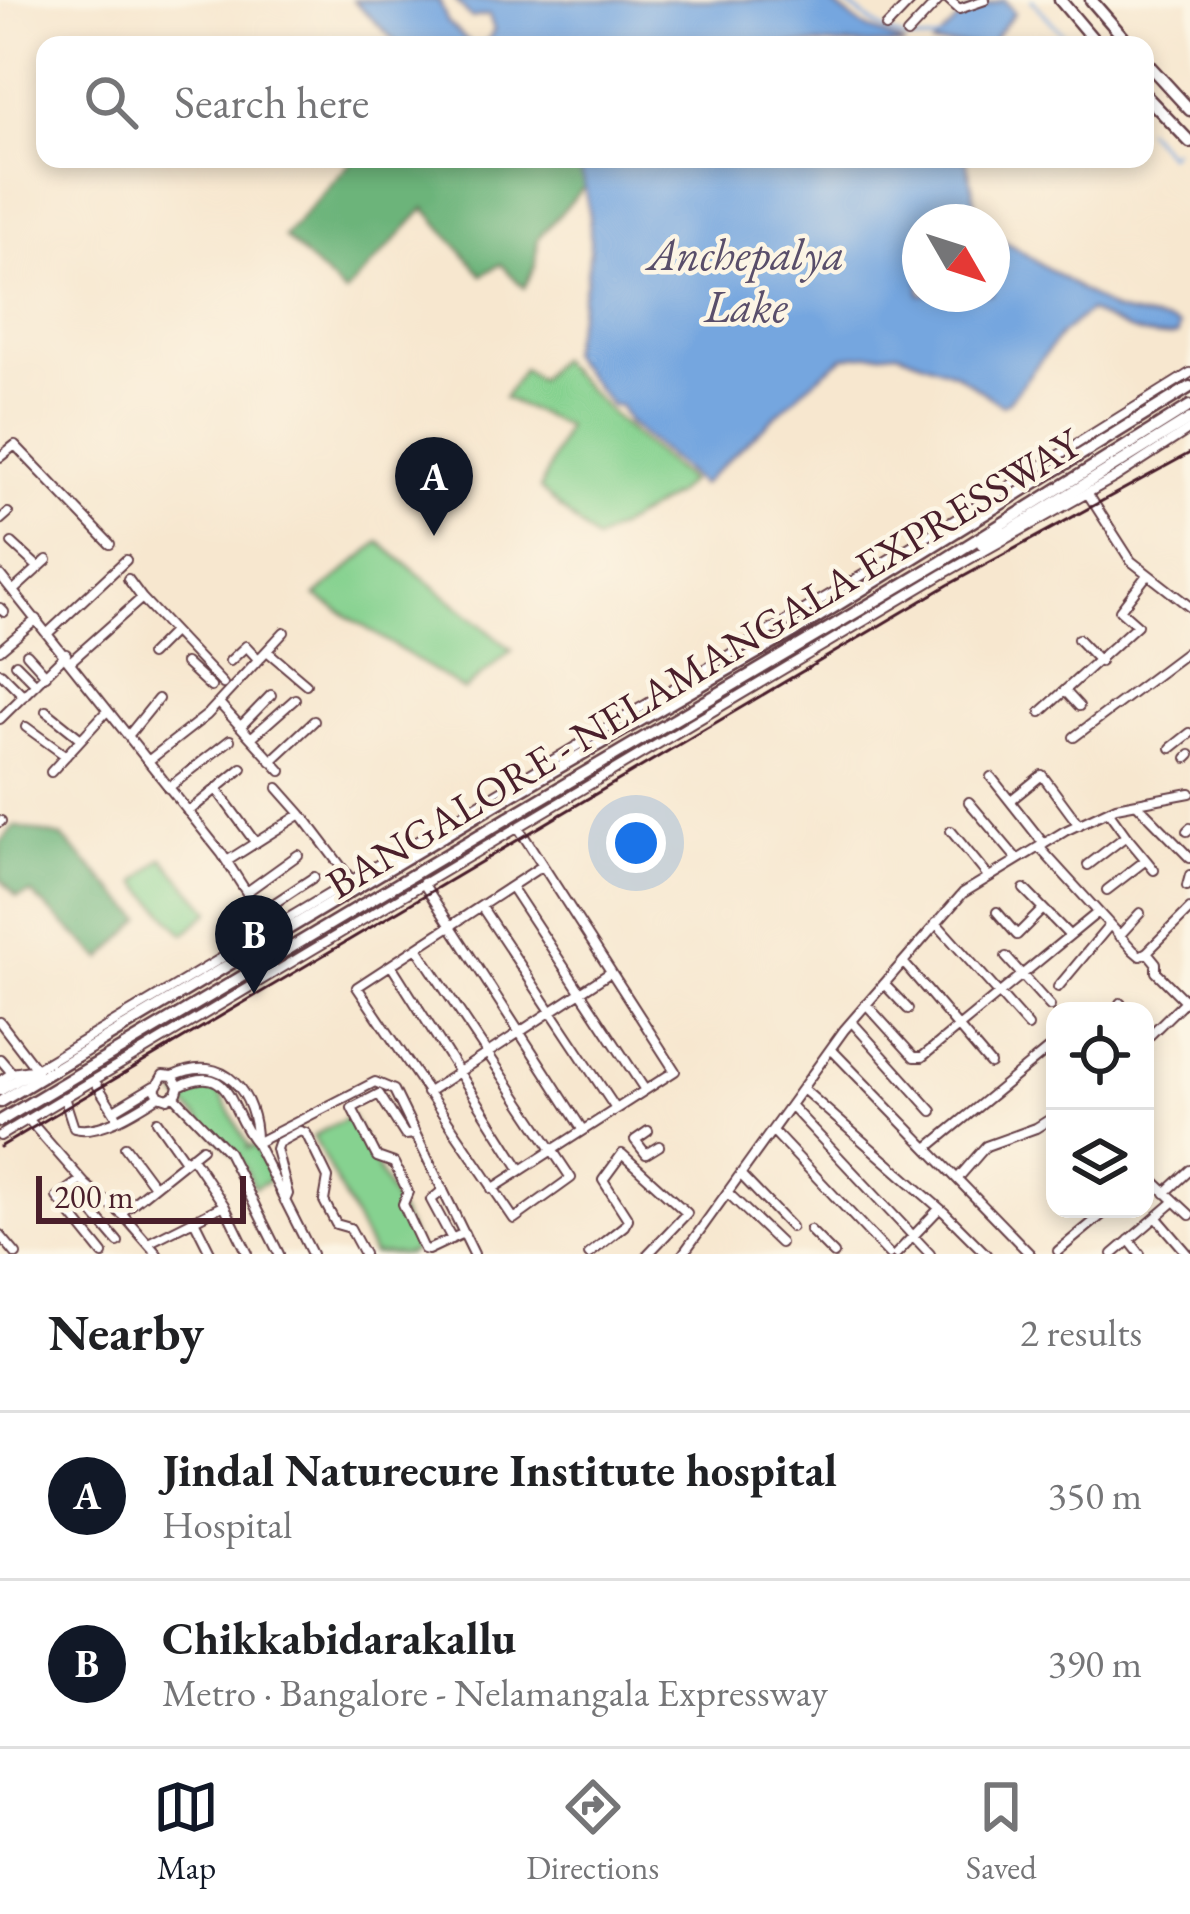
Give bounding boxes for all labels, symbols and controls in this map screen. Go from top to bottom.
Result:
search box [36,36,1154,168]
icon: search [78,69,144,135]
text: Search here [174,73,369,131]
north arrow [902,204,1010,312]
water label: Anchepalya Lake [644,225,845,335]
street label: BANGALORE - NELAMANGALA EXPRESSWAY [317,417,1089,909]
pin: A [395,437,473,536]
your location [606,813,666,873]
pin: B [215,895,293,994]
map controls [1046,1002,1154,1218]
button: locate [1046,1002,1154,1110]
button: layers [1046,1110,1154,1218]
scale bar [36,1170,246,1223]
text: 200 m [54,1175,134,1218]
text: Nearby [48,1299,204,1365]
text: 2 results [1020,1307,1142,1358]
text: Jindal Naturecure Institute hospital [162,1441,837,1499]
text: A [73,1470,101,1521]
text: 350 m [1048,1470,1142,1521]
text: Hospital [162,1499,292,1550]
text: Chikkabidarakallu [162,1609,516,1667]
text: B [75,1638,99,1689]
text: 390 m [1048,1638,1142,1689]
text: Metro · Bangalore - Nelamangala Expressway [162,1667,828,1718]
tab: Map [153,1774,219,1889]
tab: Directions [526,1774,659,1889]
tab: Saved [966,1774,1037,1889]

